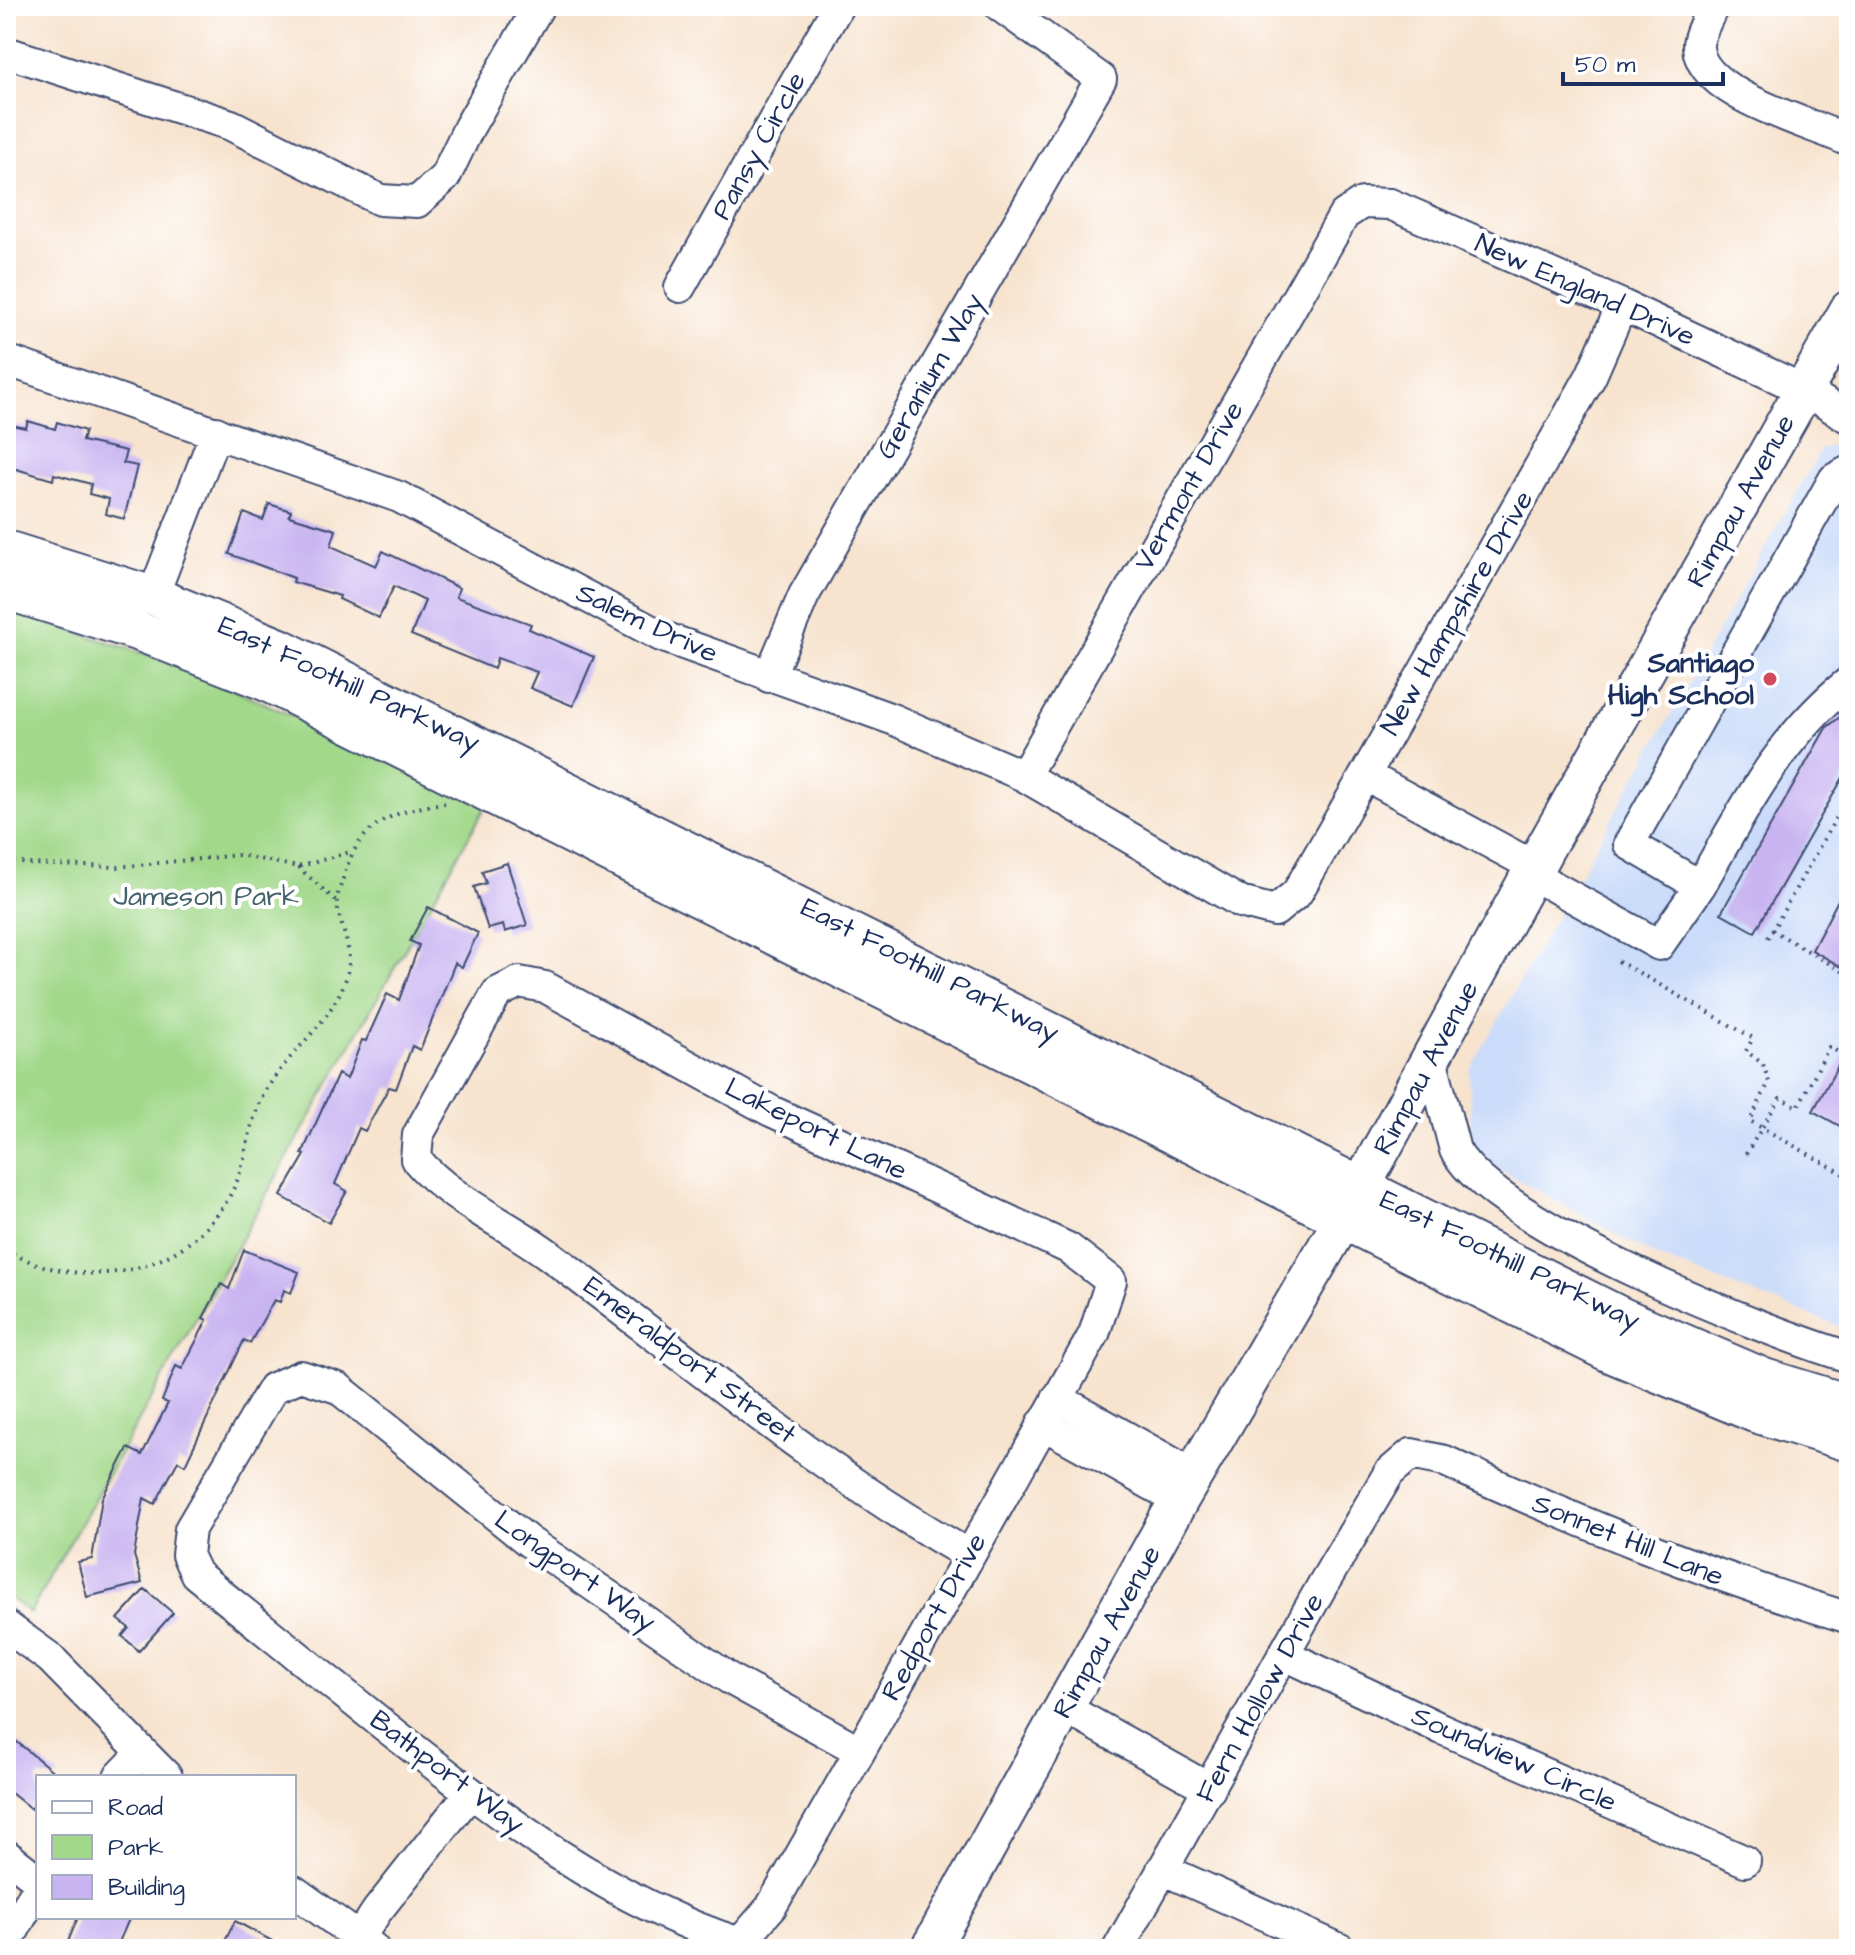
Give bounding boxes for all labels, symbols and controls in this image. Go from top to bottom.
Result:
scale bar [1563,36,1723,86]
text: 50 m [1575,48,1636,82]
street label: Pansy Circle [702,65,817,228]
street label: New England Drive [1468,224,1701,357]
street label: Geranium Way [867,286,995,467]
street label: Vermont Drive [1125,394,1253,578]
street label: Rimpau Avenue [1677,407,1805,595]
street label: New Hampshire Drive [1371,483,1543,743]
street label: Salem Drive [570,573,724,673]
street label: East Foothill Parkway [211,606,486,764]
place label: Santiago High School [1608,644,1754,717]
marker: Santiago High School [1761,670,1779,688]
park label: Jameson Park [113,877,299,916]
street label: East Foothill Parkway [793,888,1066,1054]
street label: Rimpau Avenue [1364,974,1488,1162]
street label: Lakeport Lane [718,1068,914,1190]
street label: East Foothill Parkway [1373,1180,1647,1342]
street label: Emeraldport Street [575,1267,805,1454]
street label: Sonnet Hill Lane [1526,1484,1730,1596]
street label: Longport Way [485,1501,664,1643]
street label: Redport Drive [872,1526,996,1708]
street label: Rimpau Avenue [1043,1538,1171,1726]
street label: Fern Hollow Drive [1186,1586,1334,1810]
street label: Soundview Circle [1405,1696,1623,1822]
street label: Bathport Way [360,1701,532,1845]
legend [36,1775,296,1919]
text: Road [108,1791,163,1825]
text: Park [108,1831,164,1865]
text: Building [108,1871,185,1906]

